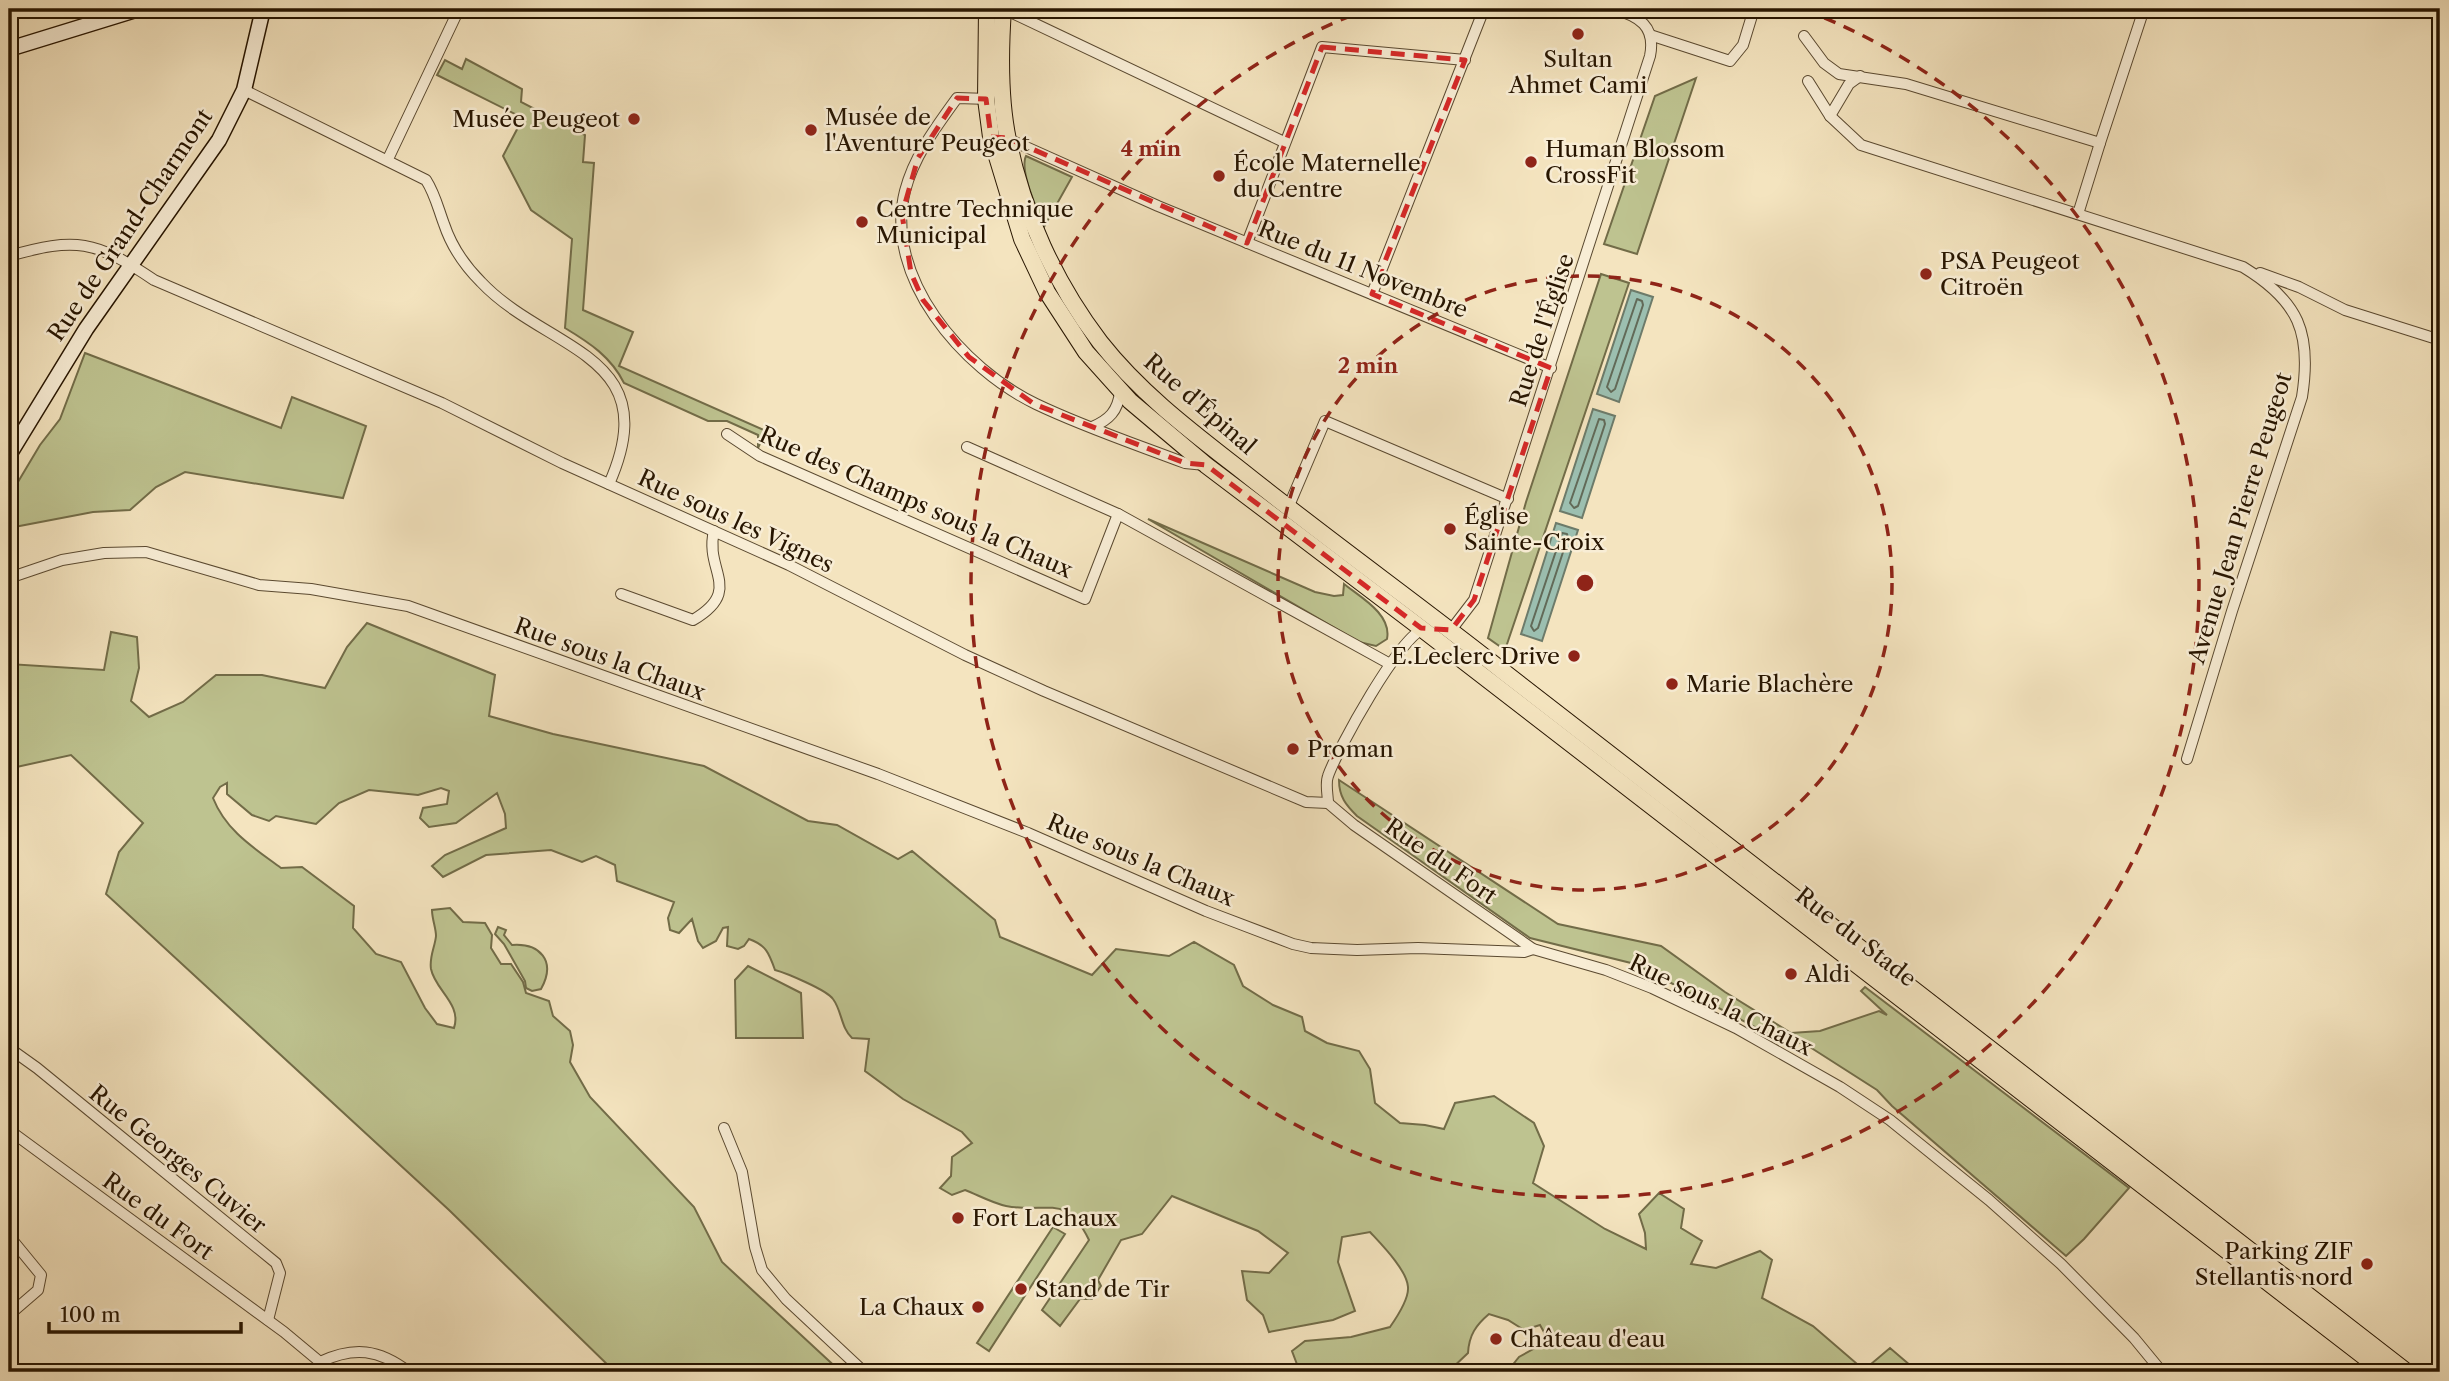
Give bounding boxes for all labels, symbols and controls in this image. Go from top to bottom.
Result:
marker: Sultan Ahmet Cami [1570,26,1586,42]
place label: Sultan Ahmet Cami [1508,45,1647,99]
place label: Musée de l'Aventure Peugeot [825,103,1030,157]
street label: Rue de Grand-Charmont [42,104,218,346]
place label: Musée Peugeot [452,105,620,133]
marker: Musée Peugeot [626,111,642,127]
marker: Musée de l'Aventure Peugeot [803,122,819,138]
place label: Human Blossom CrossFit [1545,135,1725,189]
text: 4 min [1121,136,1182,161]
place label: École Maternelle du Centre [1233,149,1421,203]
marker: Human Blossom CrossFit [1523,154,1539,170]
marker: École Maternelle du Centre [1211,168,1227,184]
place label: Centre Technique Municipal [876,195,1074,249]
marker: Centre Technique Municipal [854,214,870,230]
street label: Rue du 11 Novembre [1254,214,1472,324]
place label: PSA Peugeot Citroën [1940,247,2080,301]
street label: Rue de l'Église [1504,250,1580,410]
marker: PSA Peugeot Citroën [1918,266,1934,282]
street label: Rue d'Épinal [1138,348,1262,460]
text: 2 min [1338,353,1399,378]
street label: Avenue Jean Pierre Peugeot [2182,369,2298,668]
street label: Rue des Champs sous la Chaux [755,420,1078,584]
street label: Rue sous les Vignes [634,463,838,579]
place label: Église Sainte-Croix [1464,502,1605,556]
marker: Église Sainte-Croix [1442,521,1458,537]
centre of rings [1573,571,1597,595]
street label: Rue sous la Chaux [511,611,710,707]
place label: E.Leclerc Drive [1391,642,1560,670]
marker: E.Leclerc Drive [1566,648,1582,664]
place label: Marie Blachère [1686,670,1853,698]
marker: Marie Blachère [1664,676,1680,692]
place label: Proman [1307,735,1394,763]
marker: Proman [1285,741,1301,757]
street label: Rue sous la Chaux [1043,808,1240,912]
street label: Rue du Fort [1380,812,1502,910]
street label: Rue du Stade [1790,881,1922,993]
street label: Rue sous la Chaux [1624,948,1818,1062]
place label: Aldi [1804,960,1850,988]
marker: Aldi [1783,966,1799,982]
street label: Rue Georges Cuvier [84,1079,272,1239]
street label: Rue du Fort [97,1166,219,1266]
place label: Fort Lachaux [972,1204,1118,1232]
marker: Fort Lachaux [950,1210,966,1226]
place label: Parking ZIF Stellantis nord [2195,1237,2353,1291]
marker: Parking ZIF Stellantis nord [2359,1256,2375,1272]
place label: Stand de Tir [1035,1275,1170,1303]
marker: Stand de Tir [1013,1281,1029,1297]
scale bar [49,1290,242,1334]
place label: La Chaux [859,1293,965,1321]
marker: La Chaux [970,1299,986,1315]
text: 100 m [60,1302,121,1327]
place label: Château d'eau [1510,1325,1666,1353]
marker: Château d'eau [1488,1331,1504,1347]

